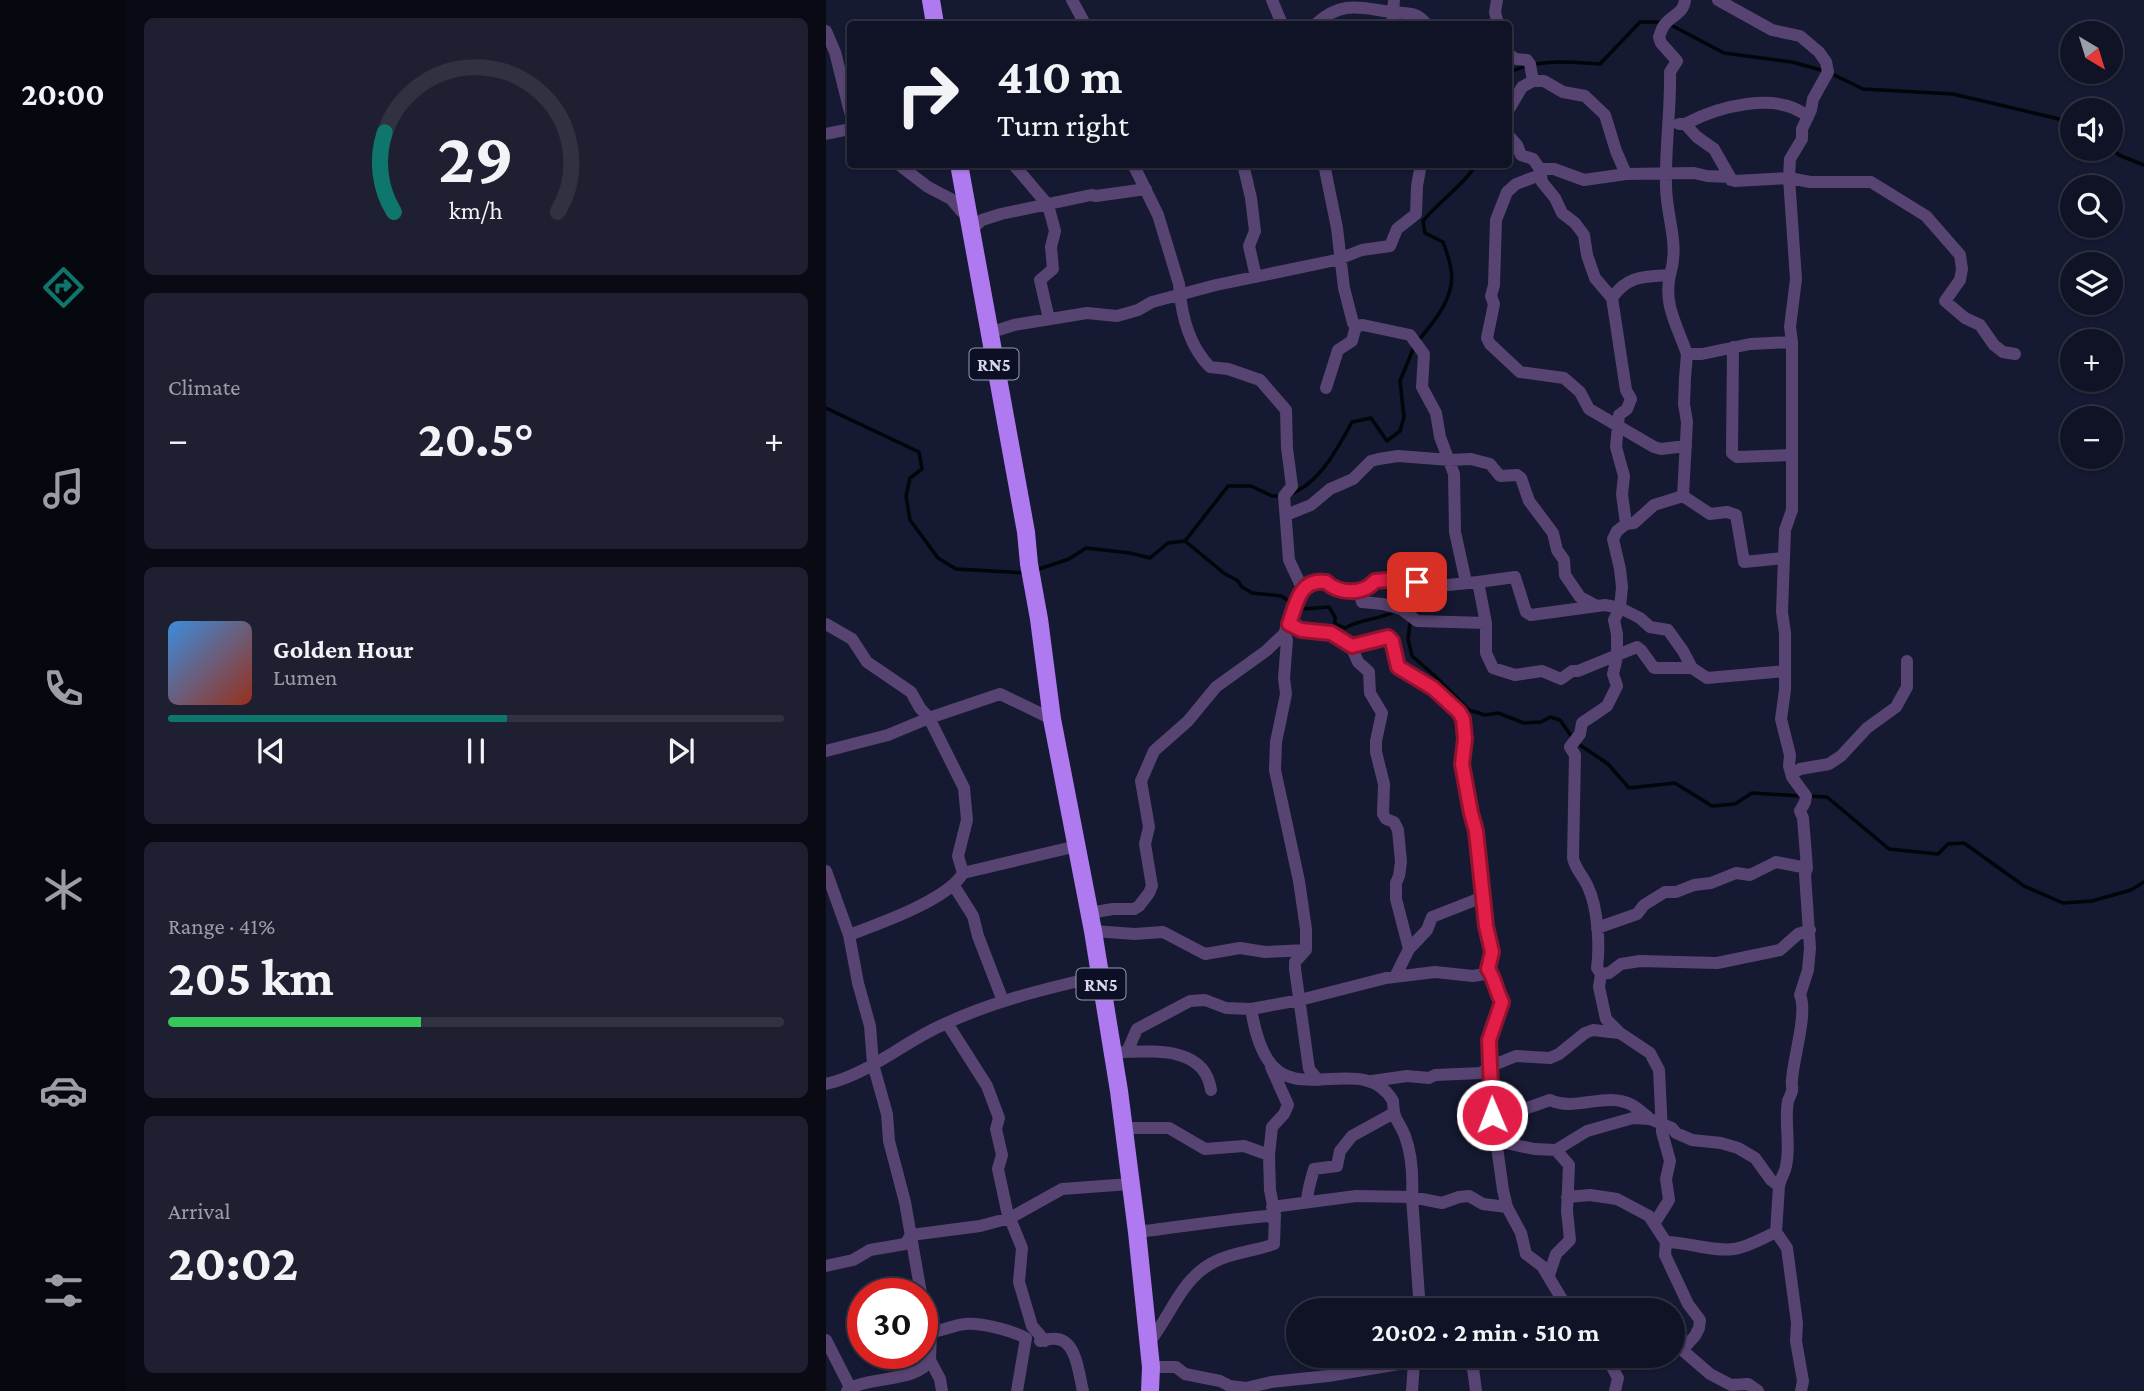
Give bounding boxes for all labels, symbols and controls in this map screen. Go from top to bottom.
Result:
north arrow [2060,21,2123,84]
map controls [2060,21,2123,469]
icon: right [882,49,973,140]
text: 410 m [997,49,1122,104]
text: 20:00 [21,76,105,112]
button: sound [2060,98,2123,161]
text: Turn right [997,107,1129,143]
text: 29 [438,118,514,199]
button: search [2060,175,2123,238]
text: km/h [449,197,503,224]
button: layers [2060,252,2123,315]
icon: directions [39,263,88,312]
button: + [2060,329,2123,392]
road number: RN5 [970,348,1018,380]
text: Climate [168,374,240,400]
button: − [2060,406,2123,469]
text: 20.5° [418,409,534,467]
text: − [168,418,188,460]
text: + [764,418,784,460]
icon: music [39,464,88,513]
pin [1387,552,1447,612]
icon: arrive [1398,563,1436,601]
text: Golden Hour [273,635,414,664]
icon: phone [39,664,88,713]
text: Lumen [273,664,337,690]
icon: previous [252,732,290,770]
icon: pause [457,732,495,770]
icon: next [662,732,700,770]
icon: climate [39,865,88,914]
text: Range · 41% [168,913,275,939]
text: 205 km [168,948,334,1006]
road number: RN5 [1076,968,1126,1000]
icon: car [39,1066,88,1115]
position arrow [1455,1078,1529,1152]
text: Arrival [168,1198,231,1224]
text: 20:02 [168,1233,298,1291]
icon: filters [39,1266,88,1315]
speed limit sign: 30 [847,1278,938,1369]
text: 20:02 · 2 min · 510 m [1371,1318,1600,1347]

